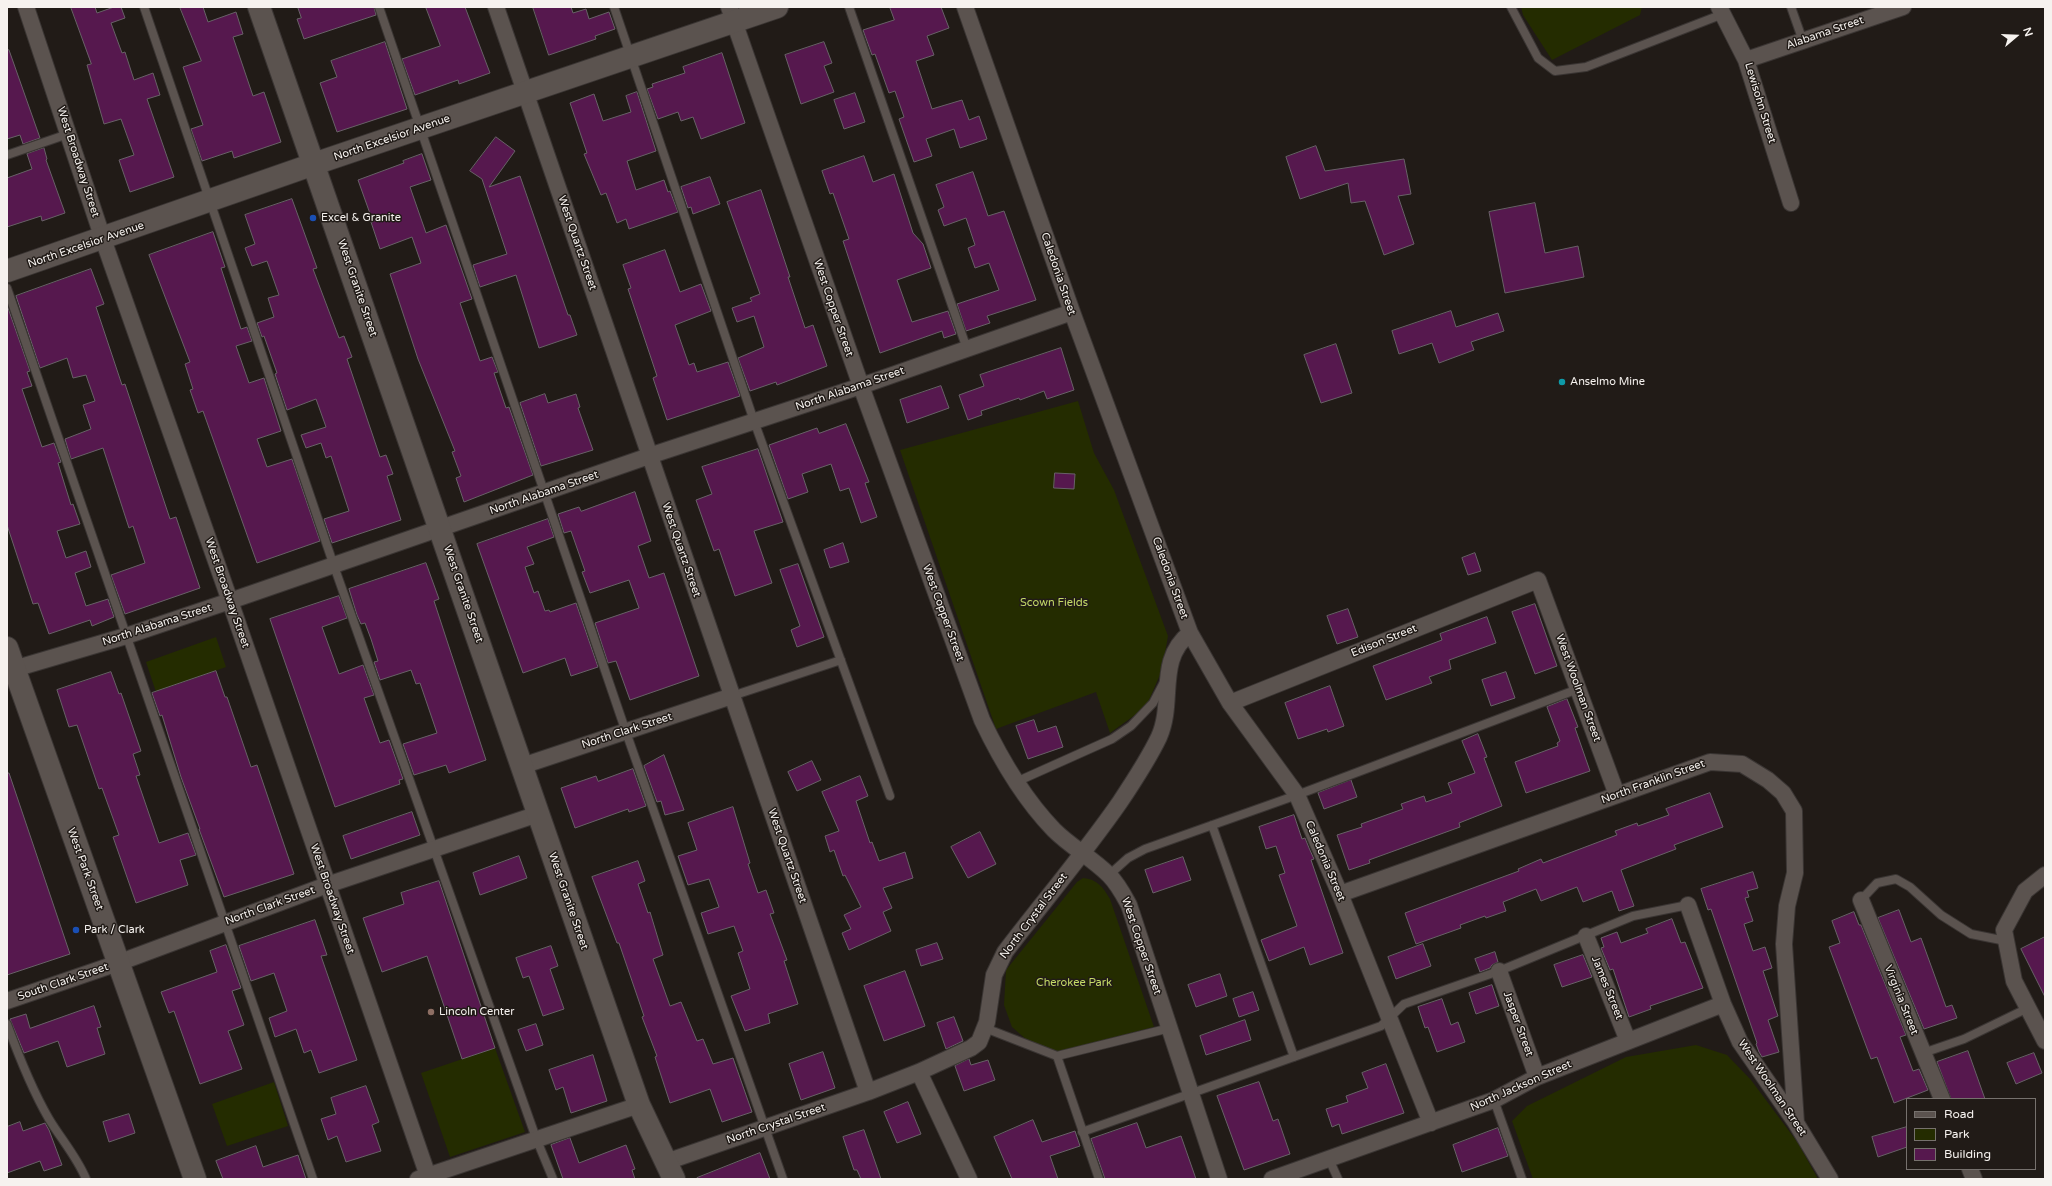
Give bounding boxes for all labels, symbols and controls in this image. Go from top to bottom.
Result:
street label: Alabama Street [1785,14,1865,52]
north arrow [1996,16,2036,56]
text: N [2020,26,2035,38]
street label: Lewisohn Street [1741,61,1779,145]
street label: West Broadway Street [54,105,102,219]
street label: North Excelsior Avenue [332,112,452,164]
street label: West Quartz Street [555,194,599,292]
place label: Excel & Granite [321,211,401,225]
marker: Excel & Granite [308,213,318,223]
street label: North Excelsior Avenue [26,219,146,271]
street label: Caledonia Street [1038,231,1078,317]
street label: West Granite Street [334,238,380,338]
street label: West Copper Street [810,258,856,358]
street label: North Alabama Street [794,364,906,414]
place label: Anselmo Mine [1570,375,1645,389]
marker: Anselmo Mine [1557,377,1567,387]
street label: North Alabama Street [488,468,600,518]
street label: West Quartz Street [659,501,703,599]
street label: Caledonia Street [1149,535,1191,621]
street label: West Broadway Street [202,536,252,650]
street label: West Granite Street [440,544,486,644]
street label: West Copper Street [919,563,967,663]
park label: Scown Fields [1020,596,1088,610]
street label: North Alabama Street [101,601,213,649]
street label: Edison Street [1349,622,1419,660]
street label: West Woolman Street [1552,633,1604,743]
street label: North Clark Street [580,710,674,752]
street label: North Franklin Street [1599,757,1707,807]
street label: West Quartz Street [765,807,809,905]
street label: Caledonia Street [1302,819,1348,903]
street label: West Park Street [64,826,106,912]
street label: West Broadway Street [307,842,357,956]
street label: West Granite Street [545,851,591,951]
street label: North Crystal Street [998,871,1070,961]
street label: North Clark Street [223,884,317,928]
street label: West Copper Street [1118,896,1164,996]
place label: Park / Clark [84,923,145,937]
marker: Park / Clark [71,925,81,935]
street label: James Street [1588,954,1626,1022]
street label: South Clark Street [16,960,110,1004]
street label: Virginia Street [1881,963,1921,1037]
park label: Cherokee Park [1036,976,1112,990]
street label: Jasper Street [1500,990,1536,1058]
place label: Lincoln Center [439,1005,514,1019]
marker: Lincoln Center [426,1007,436,1017]
street label: West Woolman Street [1735,1037,1809,1139]
street label: North Jackson Street [1468,1058,1574,1114]
legend [1906,1098,2036,1170]
street label: North Crystal Street [725,1101,827,1147]
text: Road [1944,1107,1974,1121]
text: Park [1944,1127,1970,1141]
text: Building [1944,1147,1991,1161]

